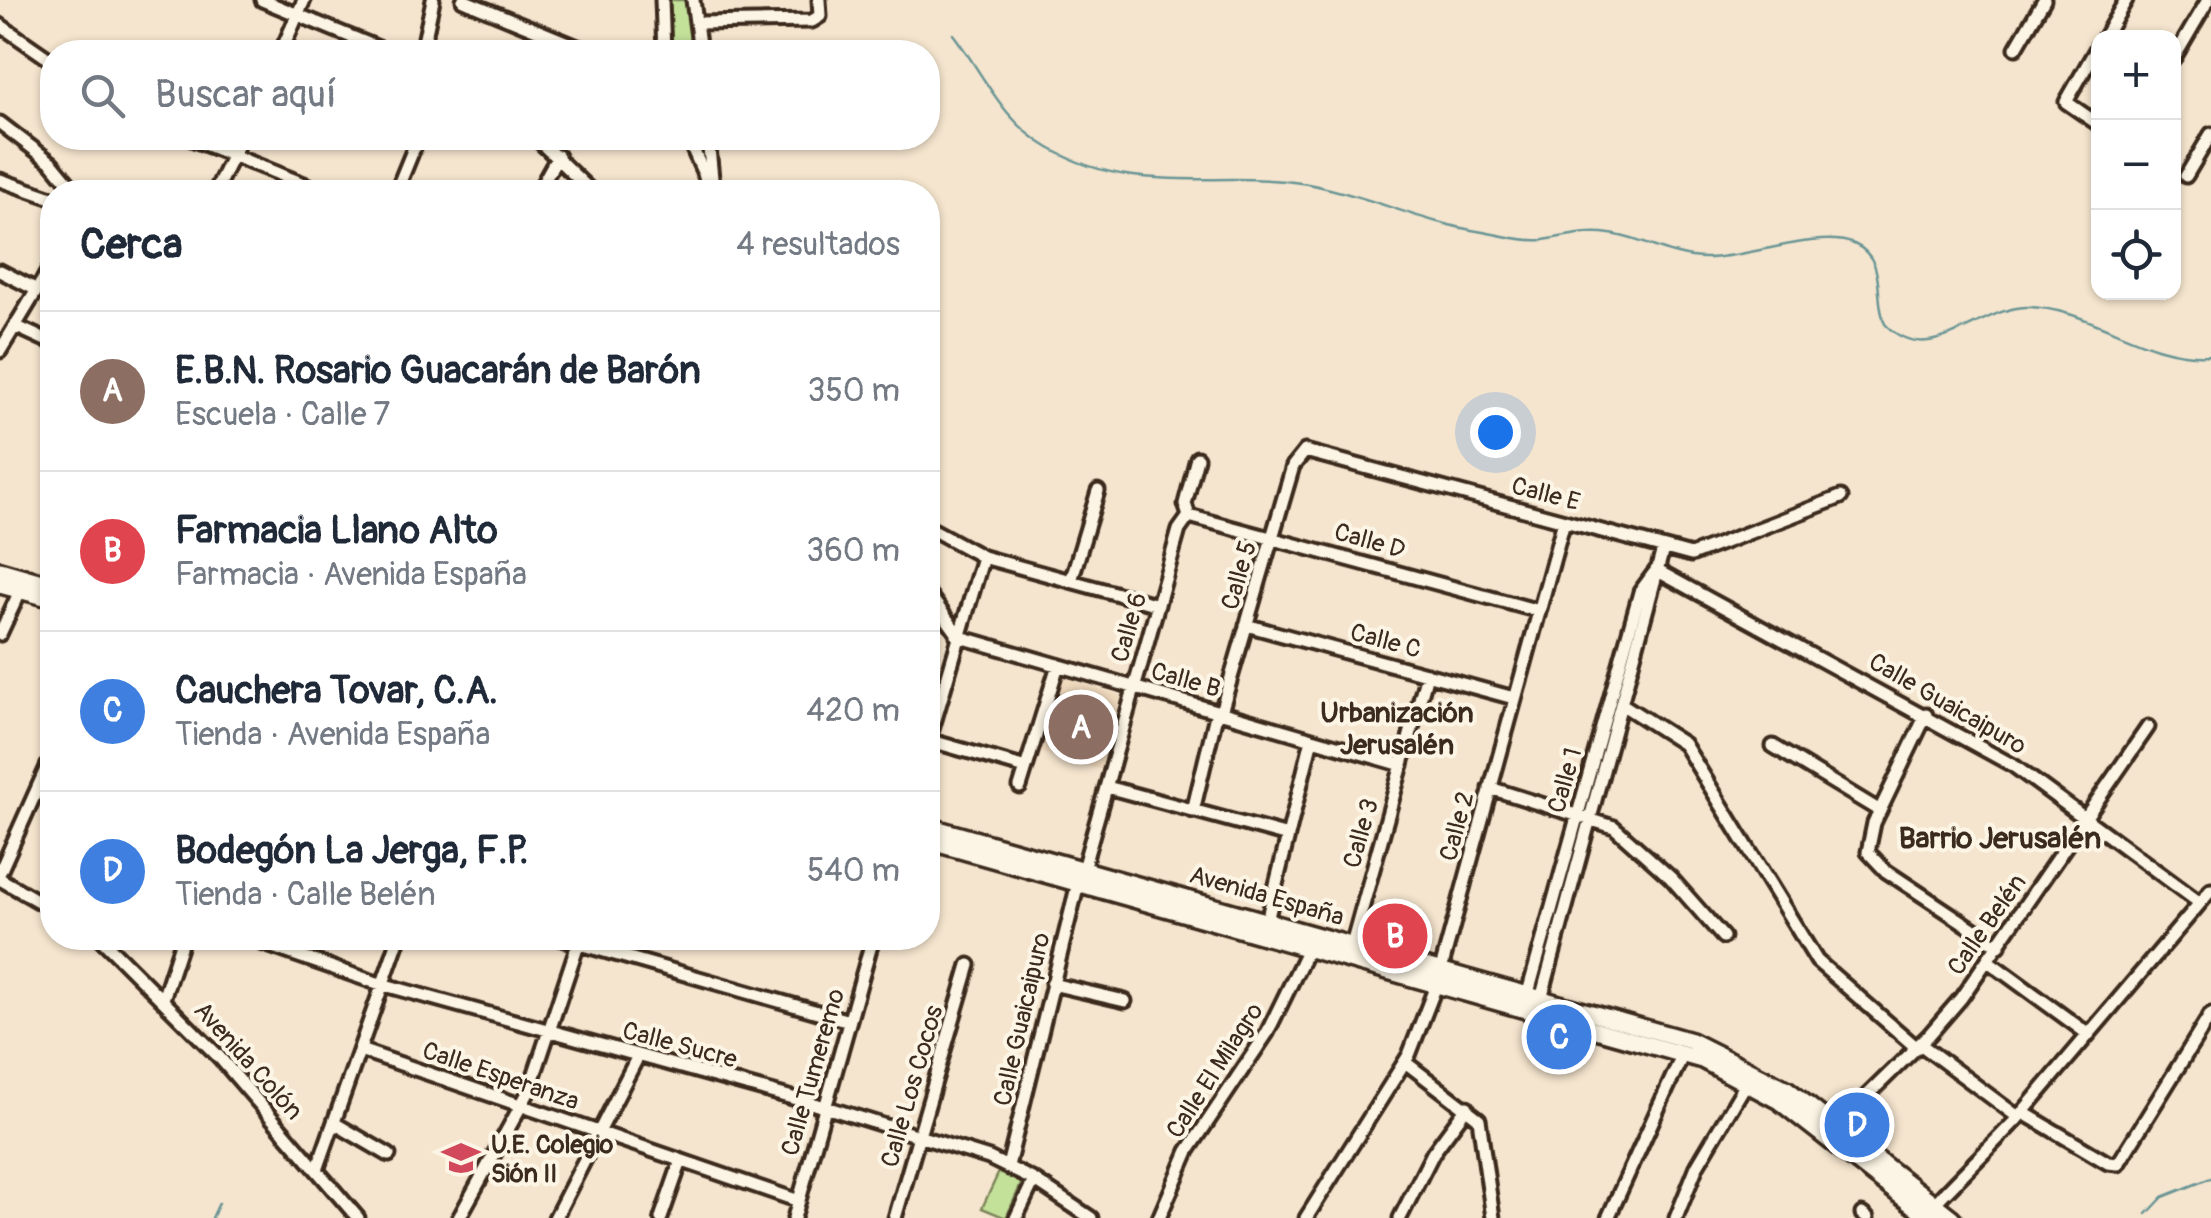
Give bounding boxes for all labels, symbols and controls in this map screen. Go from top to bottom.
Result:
map controls [2091,30,2181,300]
button: + [2091,30,2181,120]
search box [40,40,940,150]
icon: search [75,68,130,123]
text: Buscar aquí [155,71,337,119]
button: − [2091,120,2181,210]
button: locate [2091,210,2181,300]
text: Cerca [80,219,182,271]
text: 4 resultados [736,225,900,265]
text: E.B.N. Rosario Guacarán de Barón [175,347,701,395]
text: A [102,371,123,411]
text: 350 m [808,371,900,411]
text: Escuela · Calle 7 [175,395,390,435]
your location [1470,407,1521,458]
street label: Calle E [1508,470,1583,518]
text: Farmacia Llano Alto [175,507,498,555]
street label: Calle D [1331,517,1409,566]
text: B [103,531,122,571]
text: 360 m [806,531,900,571]
street label: Calle 5 [1215,537,1264,613]
text: Farmacia · Avenida España [175,555,527,595]
street label: Calle 6 [1105,589,1154,666]
street label: Calle C [1347,617,1424,666]
street label: Calle Guaicaipuro [1863,647,2032,762]
street label: Calle B [1147,656,1224,705]
text: Cauchera Tovar, C.A. [175,667,498,715]
pin: A [1048,690,1114,764]
text: C [103,691,122,731]
text: 420 m [806,691,900,731]
district label: Urbanización Jerusalén [1320,696,1474,763]
text: Tienda · Avenida España [175,715,490,755]
street label: Calle 1 [1541,744,1590,817]
street label: Calle 2 [1433,788,1482,865]
street label: Calle 3 [1337,795,1386,872]
district label: Barrio Jerusalén [1899,820,2101,857]
text: Bodegón La Jerga, F.P. [175,827,528,875]
text: D [102,851,123,891]
text: 540 m [807,851,900,891]
street label: Avenida España [1186,860,1347,933]
street label: Calle Belén [1941,868,2033,981]
text: Tienda · Calle Belén [175,875,436,915]
pin: B [1362,898,1428,974]
street label: Calle Guaicaipuro [987,930,1057,1109]
street label: Calle Tumeremo [775,985,852,1160]
street label: Avenida Colón [187,996,309,1126]
street label: Calle El Milagro [1160,997,1271,1144]
pin: C [1526,1000,1592,1074]
street label: Calle Los Cocos [875,1002,950,1171]
street label: Calle Sucre [619,1015,741,1076]
street label: Calle Esperanza [418,1035,583,1118]
pin: D [1824,1088,1890,1162]
place label: U.E. Colegio Sión II [491,1130,614,1190]
school or university icon: U.E. Colegio Sión II [440,1137,482,1179]

